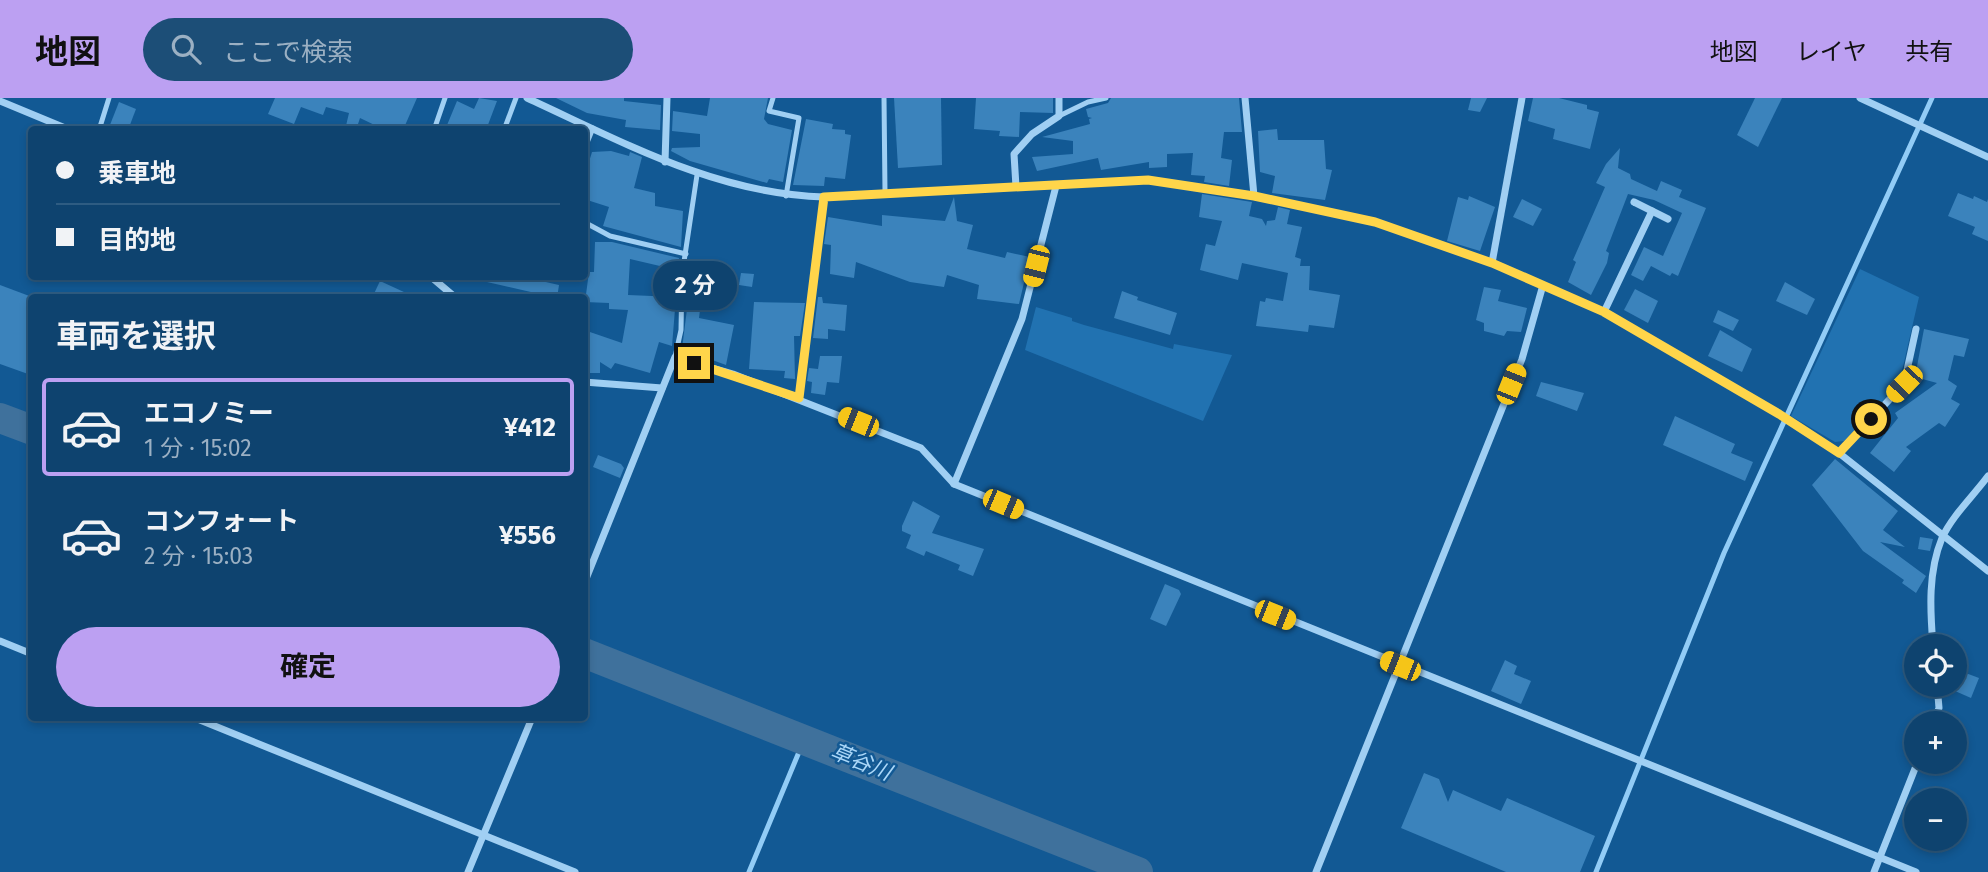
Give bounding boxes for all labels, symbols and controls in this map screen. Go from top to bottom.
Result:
search box [143,18,633,81]
icon: search [167,30,205,68]
text: 地図 [35,32,101,72]
text: ここで検索 [223,37,353,68]
text: 地図 [1710,38,1758,66]
text: レイヤ [1796,38,1867,66]
text: 共有 [1905,38,1953,66]
text: 乗車地 [98,158,176,189]
text: 目的地 [98,225,176,256]
car [1021,243,1052,289]
callout: 2 分 [652,261,736,310]
text: 2 分 [675,271,715,299]
text: 車両を選択 [56,317,216,355]
route end [678,347,710,379]
car [1494,361,1529,407]
car [1882,362,1927,406]
icon: car [60,396,123,459]
text: エコノミー [144,398,274,429]
route start [1855,403,1887,435]
car [835,404,882,440]
text: ¥412 [503,412,556,443]
text: 1 分 · 15:02 [144,434,252,462]
car [980,486,1027,522]
icon: car [60,504,123,567]
text: コンフォート [144,506,299,537]
text: ¥556 [499,520,556,551]
text: 2 分 · 15:03 [144,542,253,570]
car [1252,597,1299,633]
button: 確定 [56,627,560,707]
map controls [1904,634,1967,851]
button: locate [1904,634,1967,697]
car [1377,648,1424,684]
button: + [1904,711,1967,774]
water label: 草谷川 [827,738,897,787]
button: − [1904,788,1967,851]

